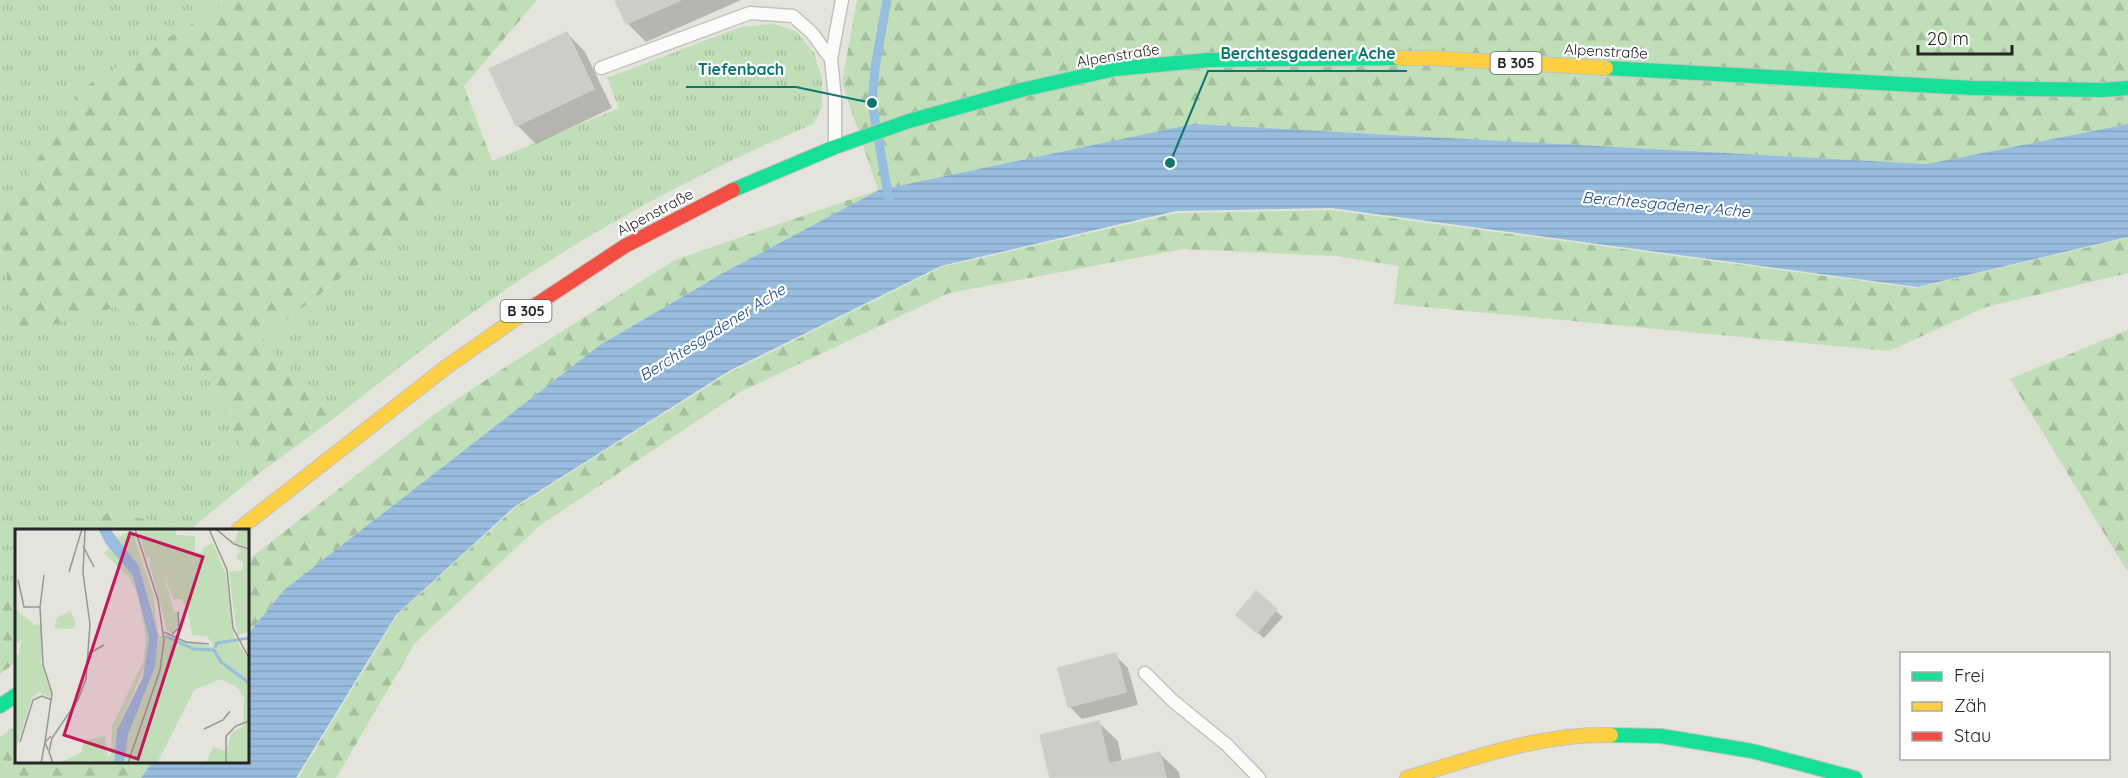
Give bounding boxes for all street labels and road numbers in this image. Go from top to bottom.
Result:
street label: Alpenstraße [1075,39,1161,71]
street label: Alpenstraße [1564,39,1648,63]
road number: B 305 [1490,52,1541,74]
street label: Alpenstraße [614,184,696,240]
road number: B 305 [500,300,552,322]

